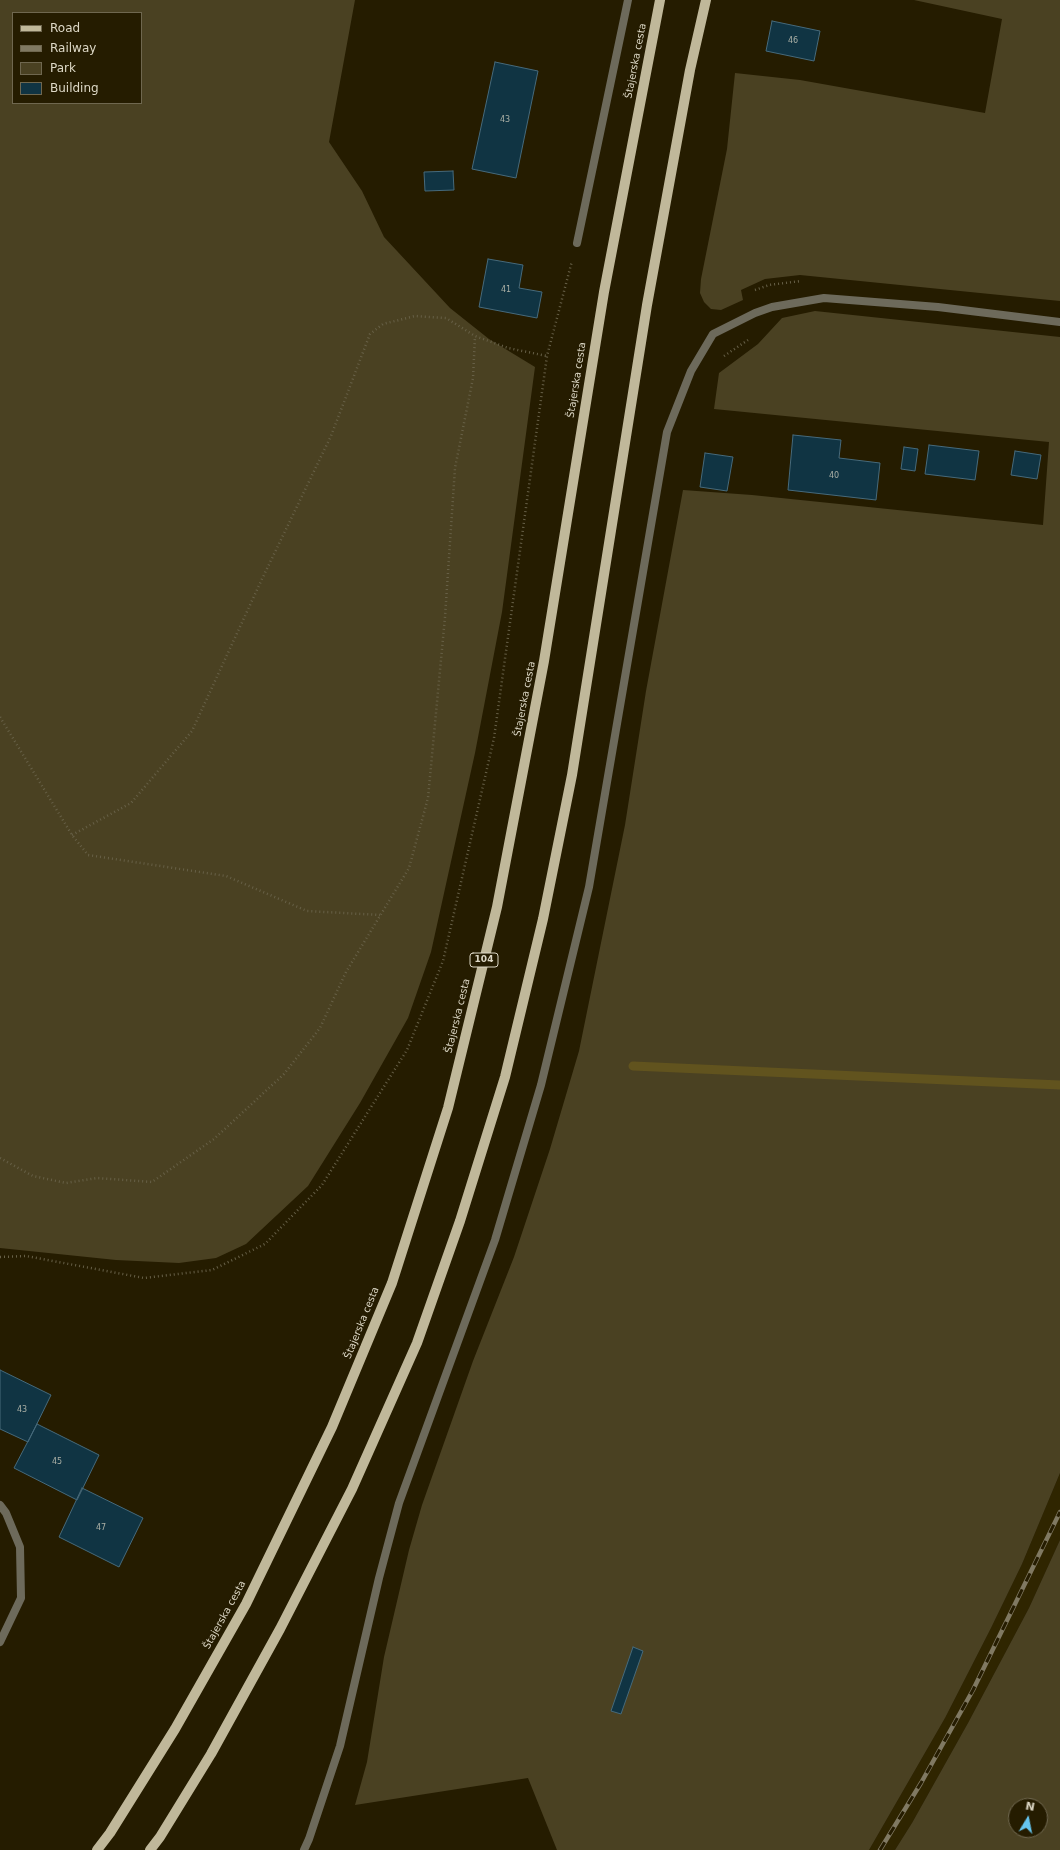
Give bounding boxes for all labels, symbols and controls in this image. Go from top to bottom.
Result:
legend [12,12,142,104]
text: Road [50,21,80,35]
street label: Štajerska cesta [623,22,649,100]
house number: 46 [788,36,798,46]
text: Railway [50,41,96,55]
text: Park [50,61,76,75]
text: Building [50,81,99,95]
house number: 43 [500,115,510,125]
house number: 41 [501,285,511,295]
street label: Štajerska cesta [565,341,589,419]
house number: 40 [829,471,839,481]
street label: Štajerska cesta [512,660,538,738]
road number: 104 [470,953,498,967]
street label: Štajerska cesta [443,977,473,1055]
street label: Štajerska cesta [342,1285,382,1361]
house number: 43 [17,1405,27,1415]
house number: 45 [52,1457,62,1467]
house number: 47 [96,1523,106,1533]
street label: Štajerska cesta [201,1579,249,1651]
north arrow [1008,1798,1048,1838]
text: N [1024,1799,1036,1814]

